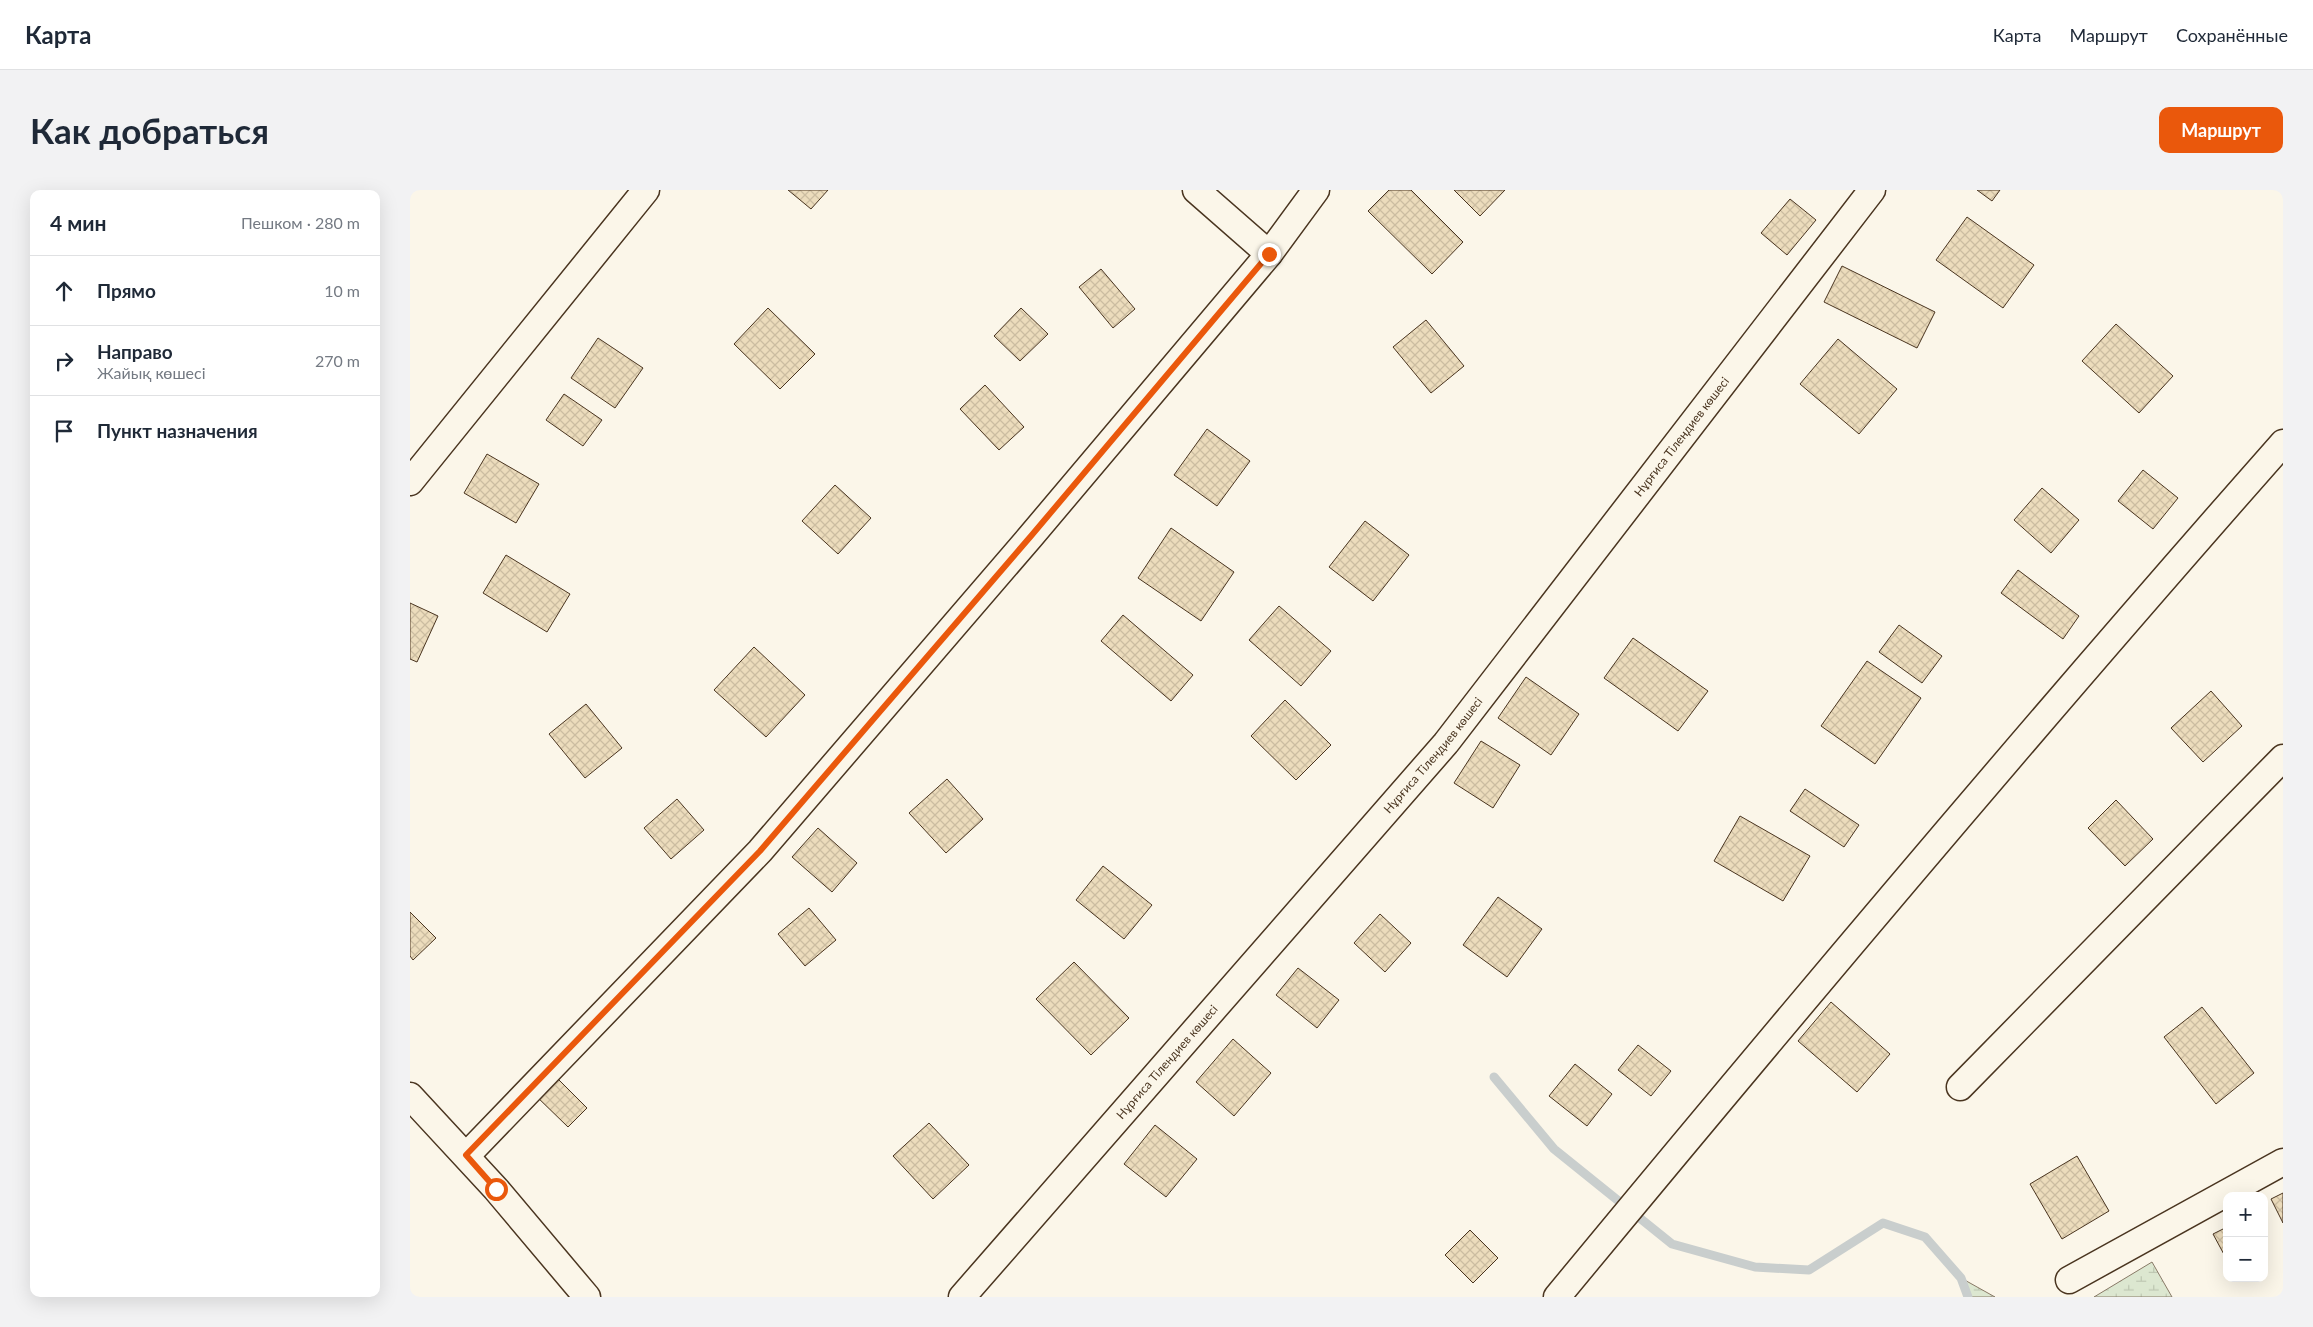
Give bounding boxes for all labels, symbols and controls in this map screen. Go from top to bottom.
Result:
text: Карта [25,20,92,49]
text: Карта [1993,24,2041,46]
text: Маршрут [2069,24,2148,46]
text: Сохранённые [2176,24,2288,46]
button: Маршрут [2159,107,2283,153]
text: Как добраться [30,109,269,151]
text: 4 мин [50,210,107,235]
text: Пешком · 280 m [241,213,360,232]
route end [1258,243,1281,266]
icon: ahead [50,277,78,305]
text: Прямо [97,279,156,302]
text: 10 m [324,281,360,300]
text: Направо [97,340,173,363]
icon: right [50,347,78,375]
text: 270 m [315,351,360,370]
text: Жайық көшесі [97,363,206,382]
street label: Нұрғиса Тілендиев көшесі [1631,374,1732,499]
icon: arrive [50,417,78,445]
text: Пункт назначения [97,419,258,442]
street label: Нұрғиса Тілендиев көшесі [1380,694,1486,816]
street label: Нұрғиса Тілендиев көшесі [1113,1001,1221,1122]
route start [485,1178,508,1201]
map controls [2223,1192,2268,1282]
button: + [2223,1192,2268,1237]
button: − [2223,1237,2268,1282]

